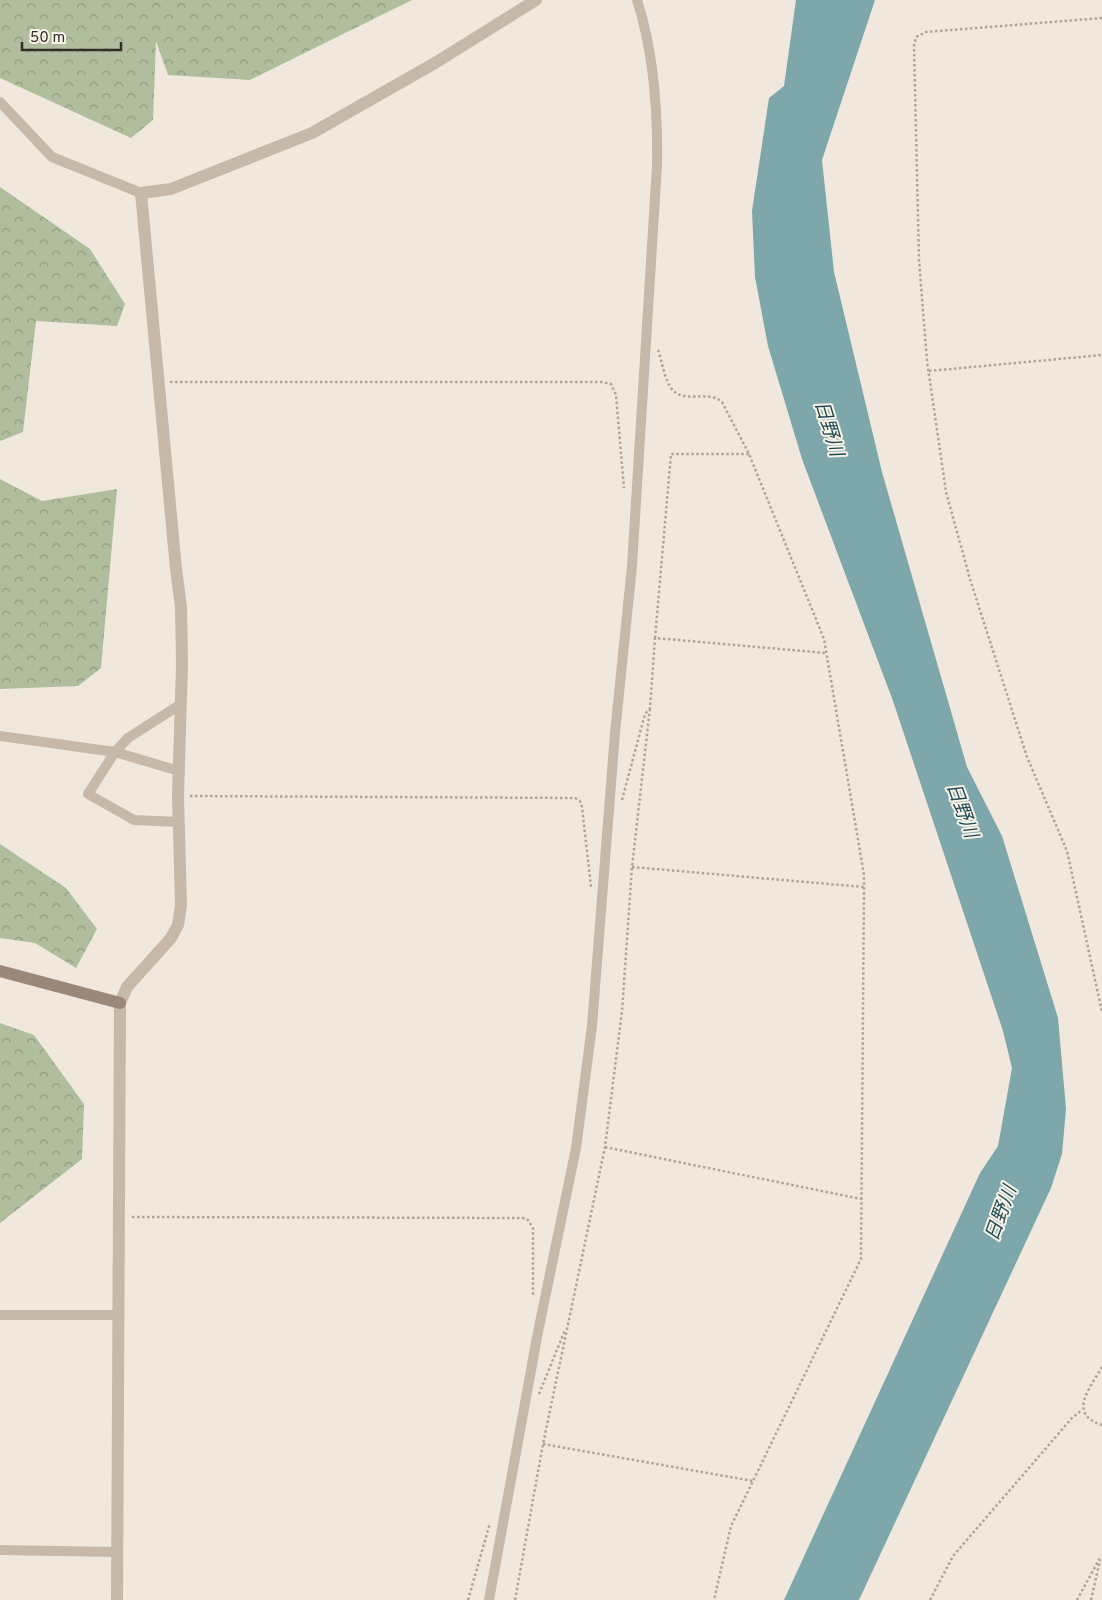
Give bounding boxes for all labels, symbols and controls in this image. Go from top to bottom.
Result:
scale bar [22,20,121,52]
text: 50 m [30,29,65,48]
water label: 日野川 [808,398,848,461]
water label: 日野川 [940,780,983,843]
water label: 日野川 [981,1181,1024,1245]

